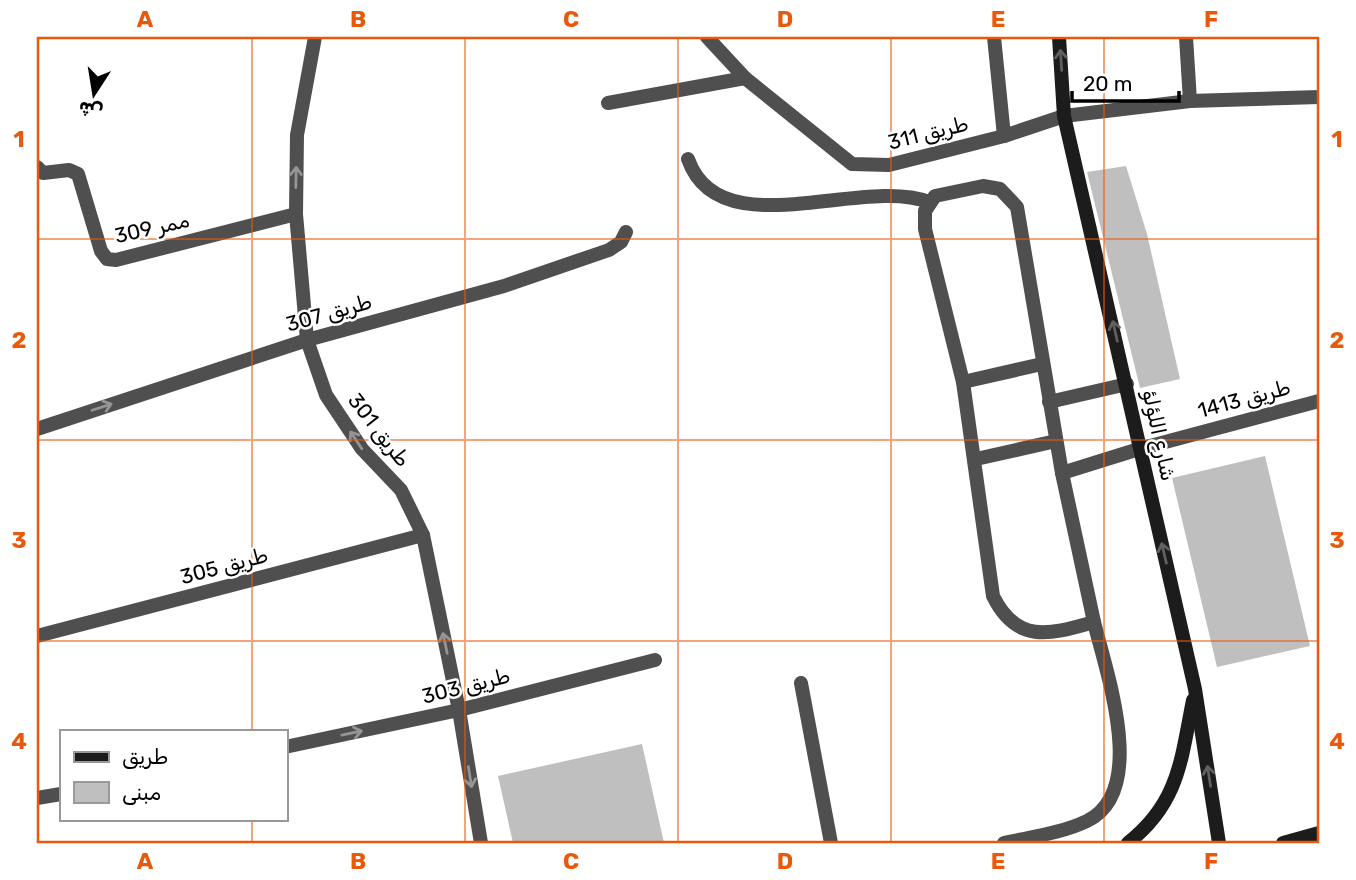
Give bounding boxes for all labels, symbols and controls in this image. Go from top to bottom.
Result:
text: A [137,5,154,33]
text: B [350,5,366,33]
text: C [563,5,579,33]
text: D [777,5,793,33]
text: E [991,5,1005,33]
text: F [1204,5,1218,33]
one-way arrow [1054,49,1067,72]
north arrow [60,60,130,130]
scale bar [1072,60,1179,104]
text: 20 m [1083,71,1132,96]
text: ش [76,96,105,124]
street label: طريق 311 [885,110,971,155]
text: 1 [13,125,25,153]
text: 1 [1331,125,1343,153]
one-way arrow [289,165,303,188]
street label: ممر 309 [112,207,192,248]
street label: طريق 307 [283,288,375,337]
one-way arrow [1108,320,1121,343]
text: 2 [12,326,26,354]
text: 2 [1330,326,1344,354]
street label: طريق 1413 [1195,374,1293,423]
street label: شارع اللؤلؤ [1136,387,1181,483]
street label: طريق 301 [343,388,416,471]
one-way arrow [90,400,112,413]
one-way arrow [349,431,363,450]
text: 3 [11,526,27,554]
text: 3 [1329,526,1345,554]
street label: طريق 305 [177,542,270,589]
one-way arrow [1156,542,1170,565]
one-way arrow [437,632,451,655]
street label: طريق 303 [419,663,513,709]
one-way arrow [340,725,363,739]
text: 4 [11,727,27,755]
text: 4 [1329,727,1345,755]
legend [60,730,287,820]
text: طريق [122,744,168,769]
one-way arrow [464,765,477,788]
one-way arrow [1202,765,1215,788]
text: مبنى [122,780,161,805]
text: A [137,847,154,875]
text: B [350,847,366,875]
text: C [563,847,579,875]
text: D [777,847,793,875]
text: E [991,847,1005,875]
text: F [1204,847,1218,875]

